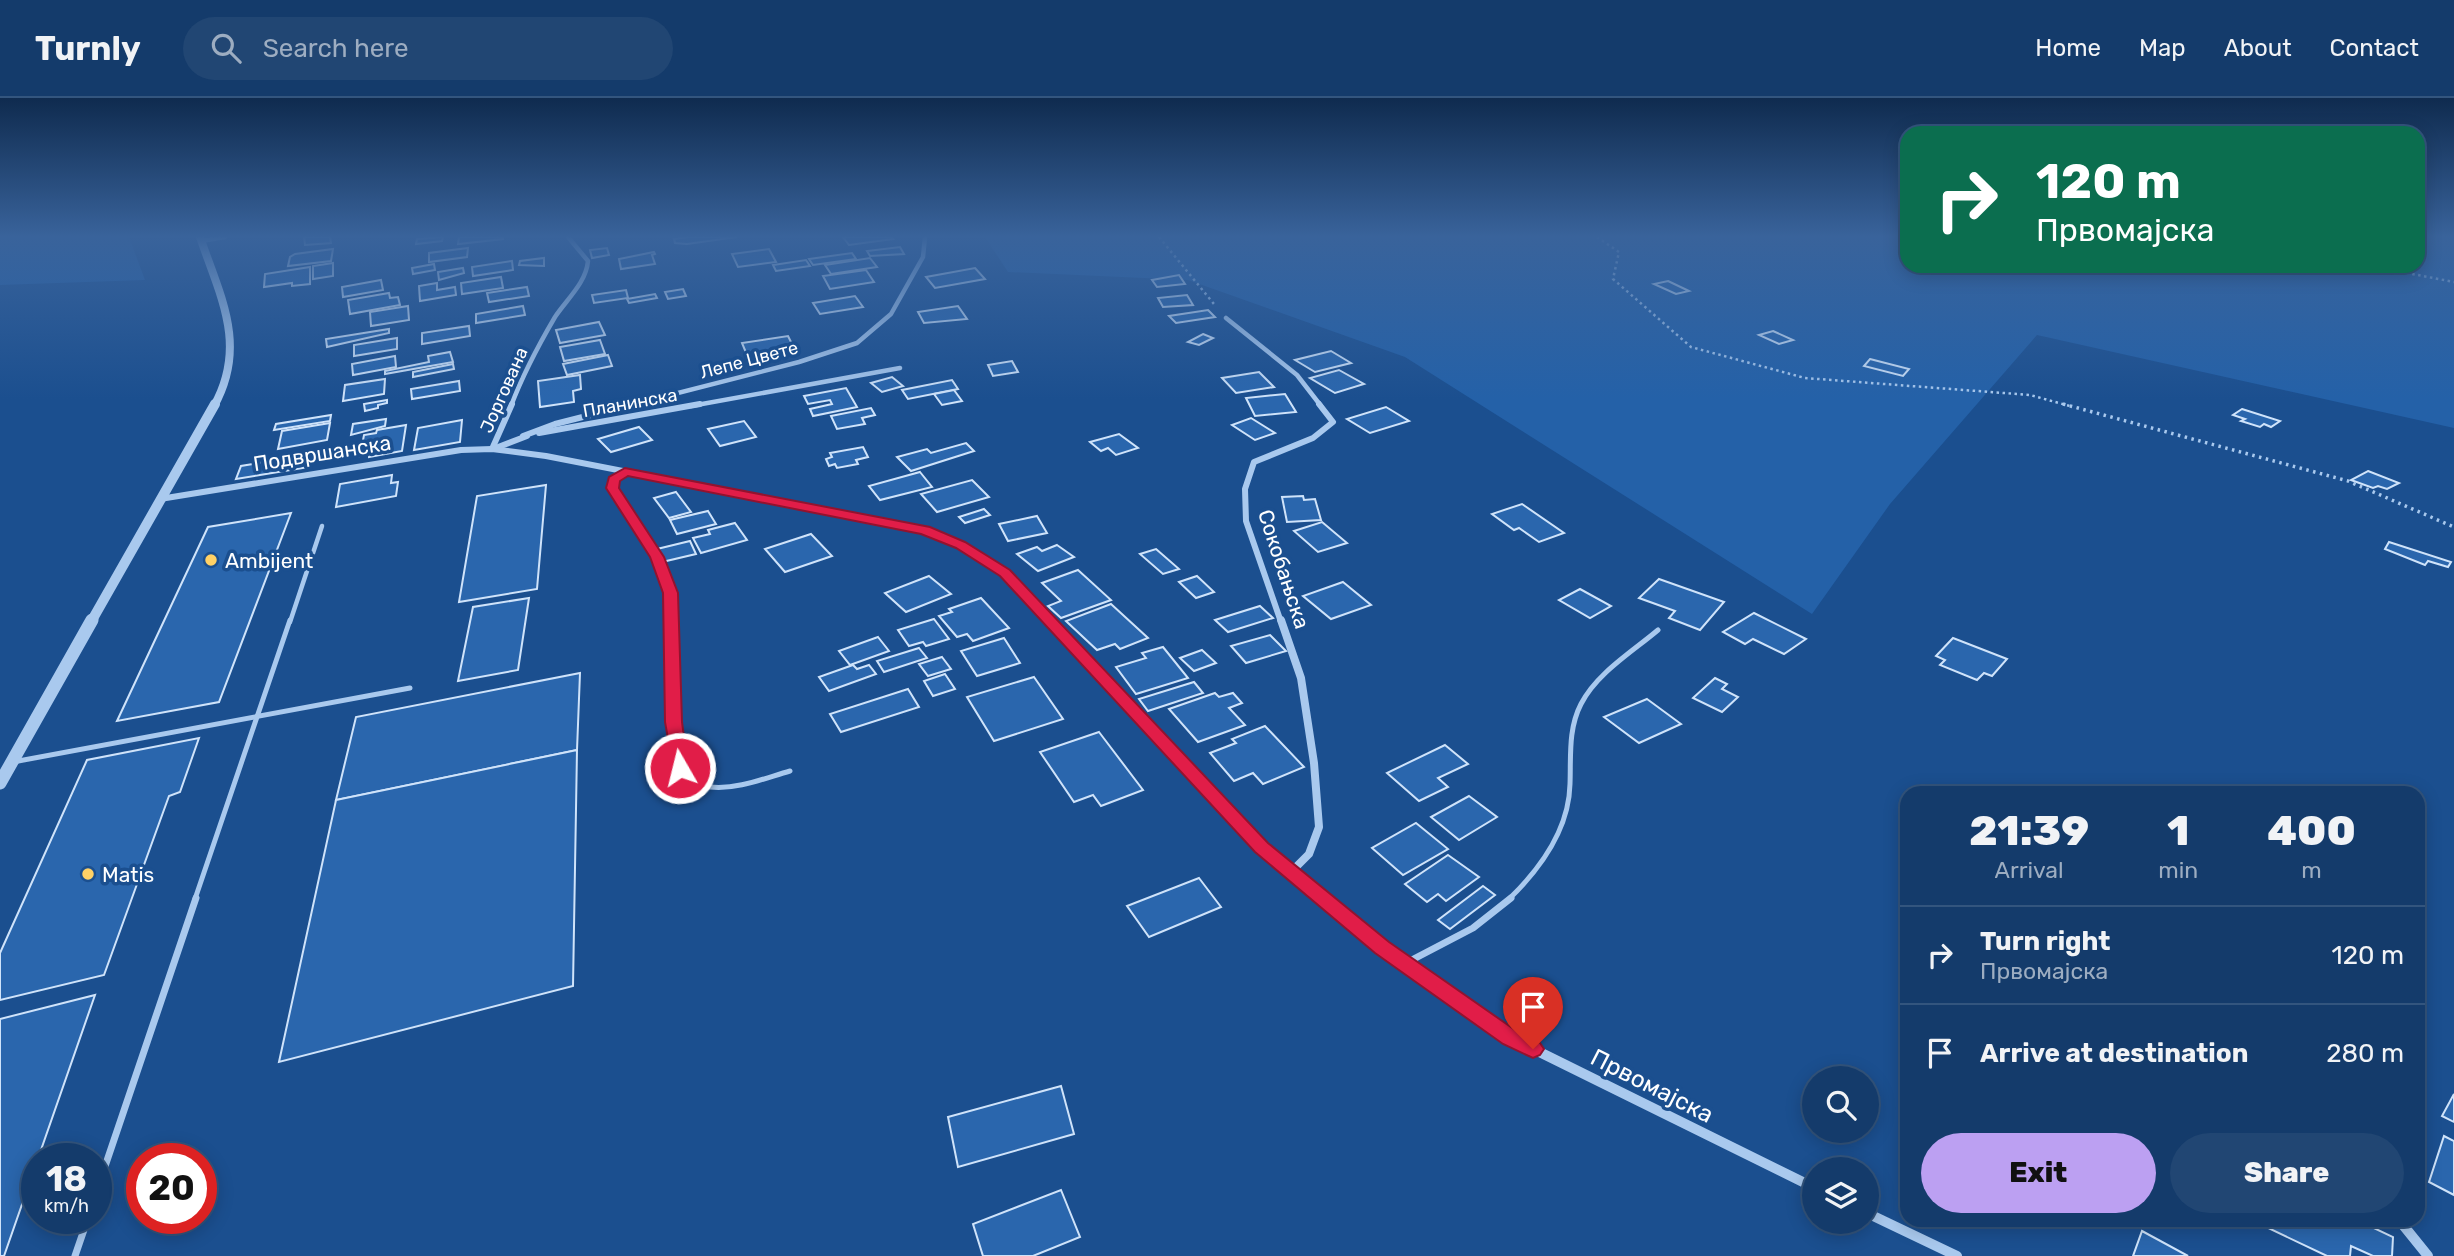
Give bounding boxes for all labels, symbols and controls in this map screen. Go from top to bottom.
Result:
search box [183,17,673,80]
text: Turnly [35,29,141,68]
icon: search [207,29,245,67]
text: Search here [263,33,409,64]
text: Home [2035,34,2101,62]
text: Map [2139,34,2186,62]
text: About [2224,34,2292,62]
text: Contact [2330,34,2419,62]
text: 120 m [2036,152,2181,210]
icon: right [1921,154,2012,245]
text: Првомајска [2036,211,2214,249]
street label: Лепе Цвете [698,336,800,384]
street label: Јоргована [475,344,533,436]
street label: Планинска [581,384,679,422]
street label: Подвршанска [251,430,393,476]
street label: Сокобањска [1253,506,1315,632]
place label: Ambijent [225,548,313,573]
marker: Ambijent [203,552,219,568]
position arrow [643,731,717,805]
text: 21:39 [1969,806,2089,856]
text: 1 [2167,806,2189,856]
text: 400 [2267,806,2356,856]
text: Arrival [1995,856,2064,884]
text: min [2158,856,2198,884]
text: m [2301,856,2322,884]
place label: Matis [102,862,154,887]
marker: Matis [80,866,96,882]
text: Turn right [1980,926,2110,957]
icon: right [1921,936,1959,974]
text: 120 m [2332,940,2404,971]
text: Првомајска [1980,957,2108,985]
pin [1503,977,1563,1049]
icon: arrive [1514,988,1552,1026]
icon: arrive [1921,1034,1959,1072]
text: Arrive at destination [1980,1038,2248,1069]
text: 280 m [2326,1038,2404,1069]
street label: Првомајска [1586,1043,1718,1129]
map controls [1802,1066,1879,1234]
button: search [1802,1066,1879,1143]
button: Exit [1921,1133,2156,1213]
button: Share [2170,1133,2404,1213]
speed limit sign: 20 [126,1143,217,1234]
button: layers [1802,1157,1879,1234]
text: 18 [46,1158,87,1200]
text: km/h [44,1195,89,1217]

